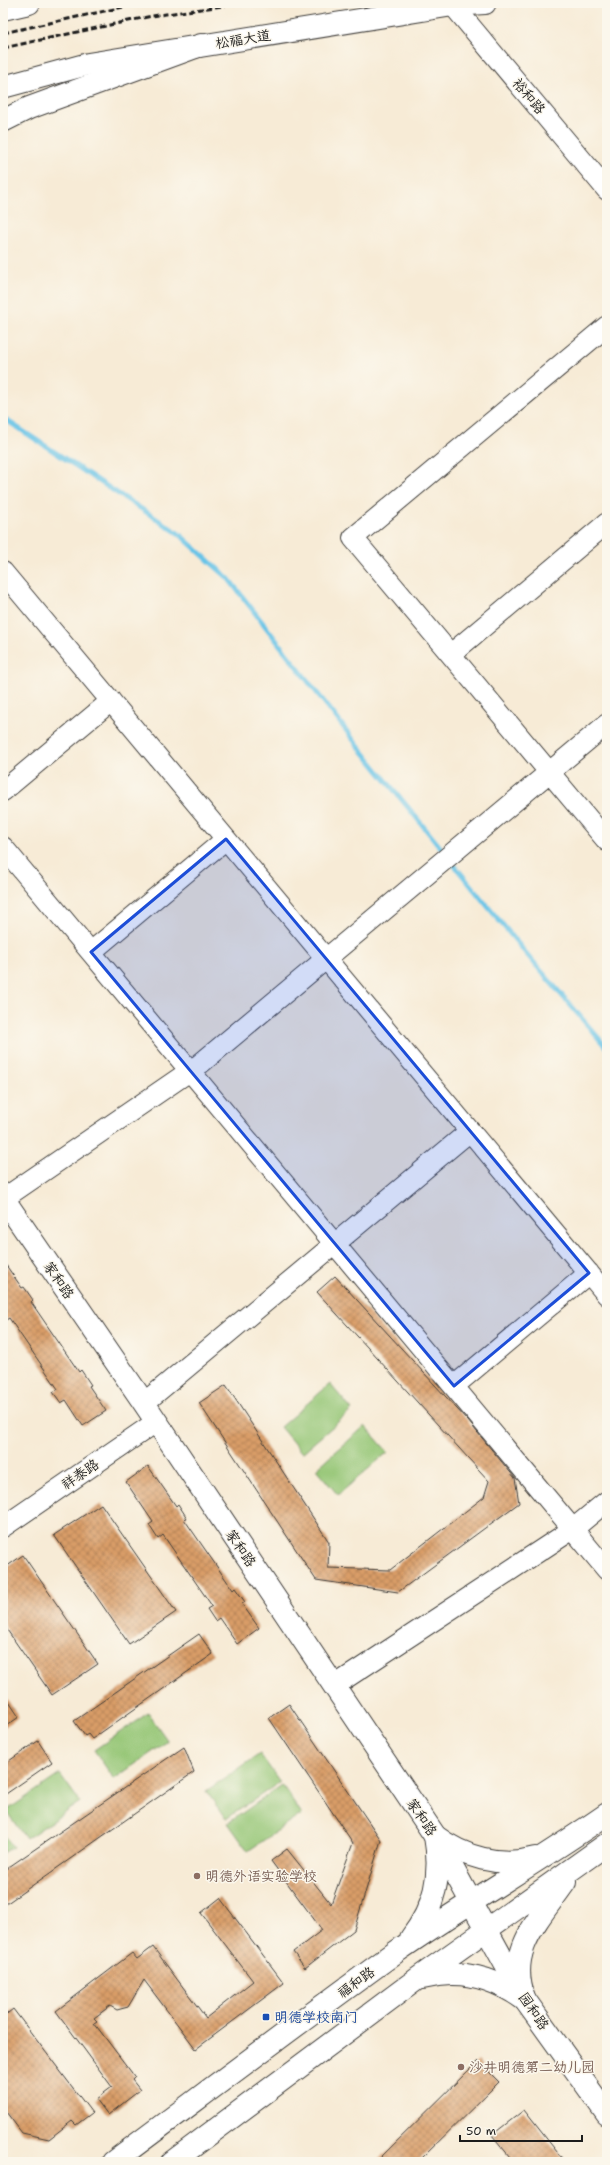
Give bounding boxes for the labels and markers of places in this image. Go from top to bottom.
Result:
place label: 明德外语实验学校 [205,1867,317,1885]
marker: 明德外语实验学校 [192,1871,202,1881]
place label: 明德学校南门 [274,2008,358,2026]
marker: 明德学校南门 [261,2012,271,2022]
place label: 沙井明德第二幼儿园 [469,2058,595,2076]
marker: 沙井明德第二幼儿园 [456,2062,466,2072]

